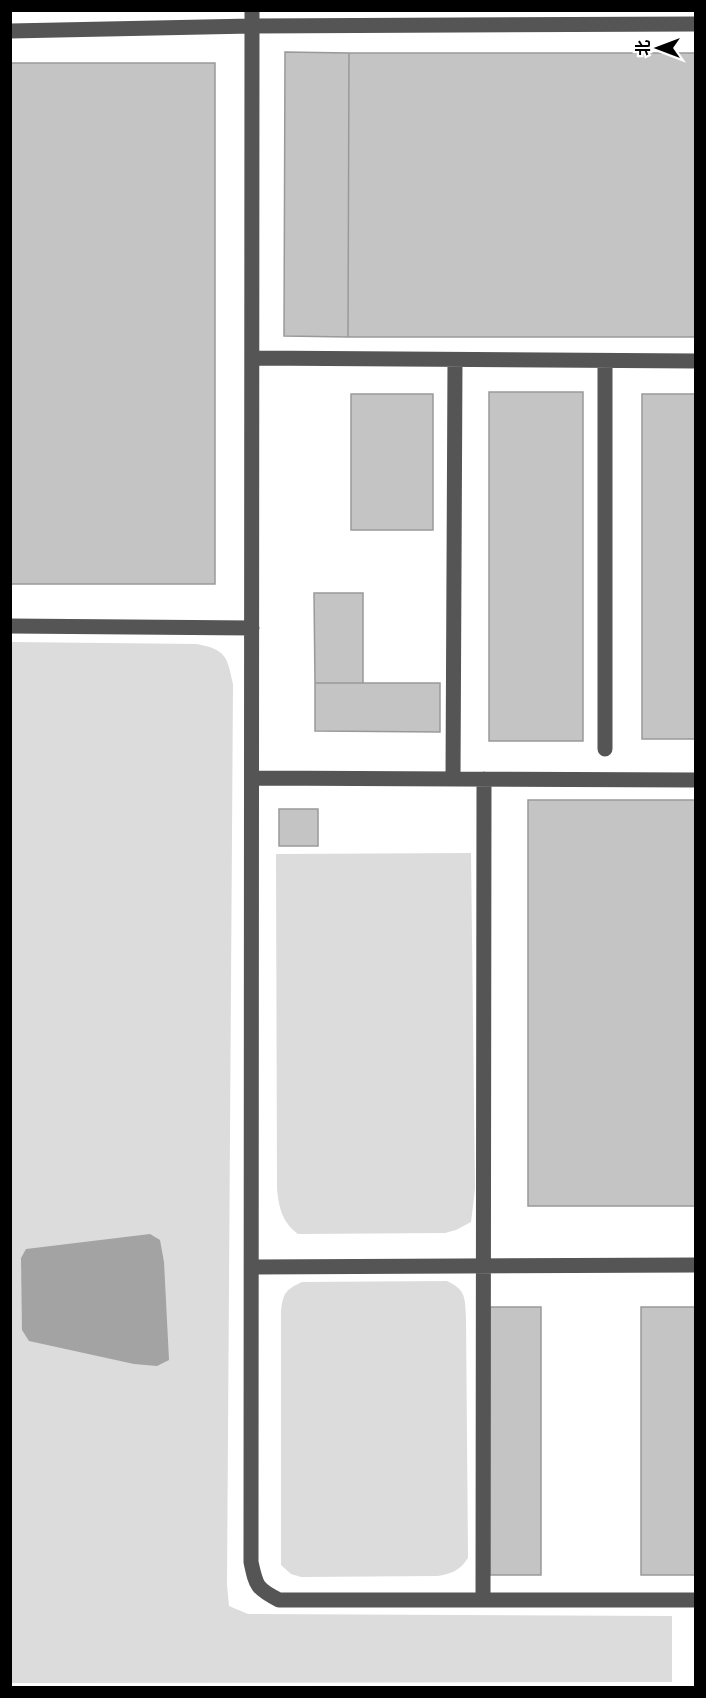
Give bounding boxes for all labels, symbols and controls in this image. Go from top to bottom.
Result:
north arrow [628,18,688,78]
text: 北 [635,40,652,56]

